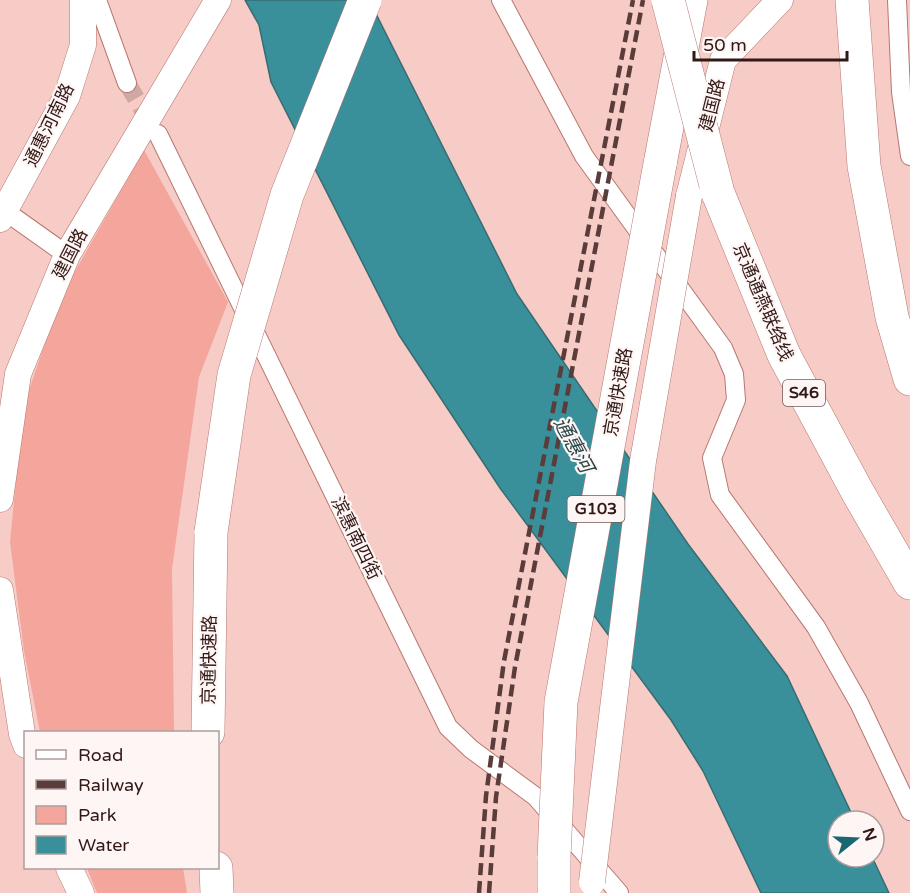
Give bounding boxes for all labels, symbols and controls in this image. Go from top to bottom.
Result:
scale bar [694,24,847,62]
text: 50 m [703,34,747,56]
street label: 建国路 [695,76,729,134]
street label: 通惠河南路 [19,80,79,170]
street label: 建国路 [48,225,92,283]
street label: 京通通燕联络线 [728,240,798,364]
street label: 京通快速路 [599,346,637,438]
road number: S46 [783,380,825,406]
water label: 通惠河 [548,413,600,481]
street label: 滨惠南四街 [326,493,386,583]
road number: G103 [568,496,624,522]
street label: 京通快速路 [197,615,221,705]
legend [24,731,219,869]
text: Road [78,744,123,766]
text: Railway [78,774,144,796]
text: Park [78,804,117,826]
north arrow [826,809,886,869]
text: N [858,825,881,844]
text: Water [78,834,129,856]

